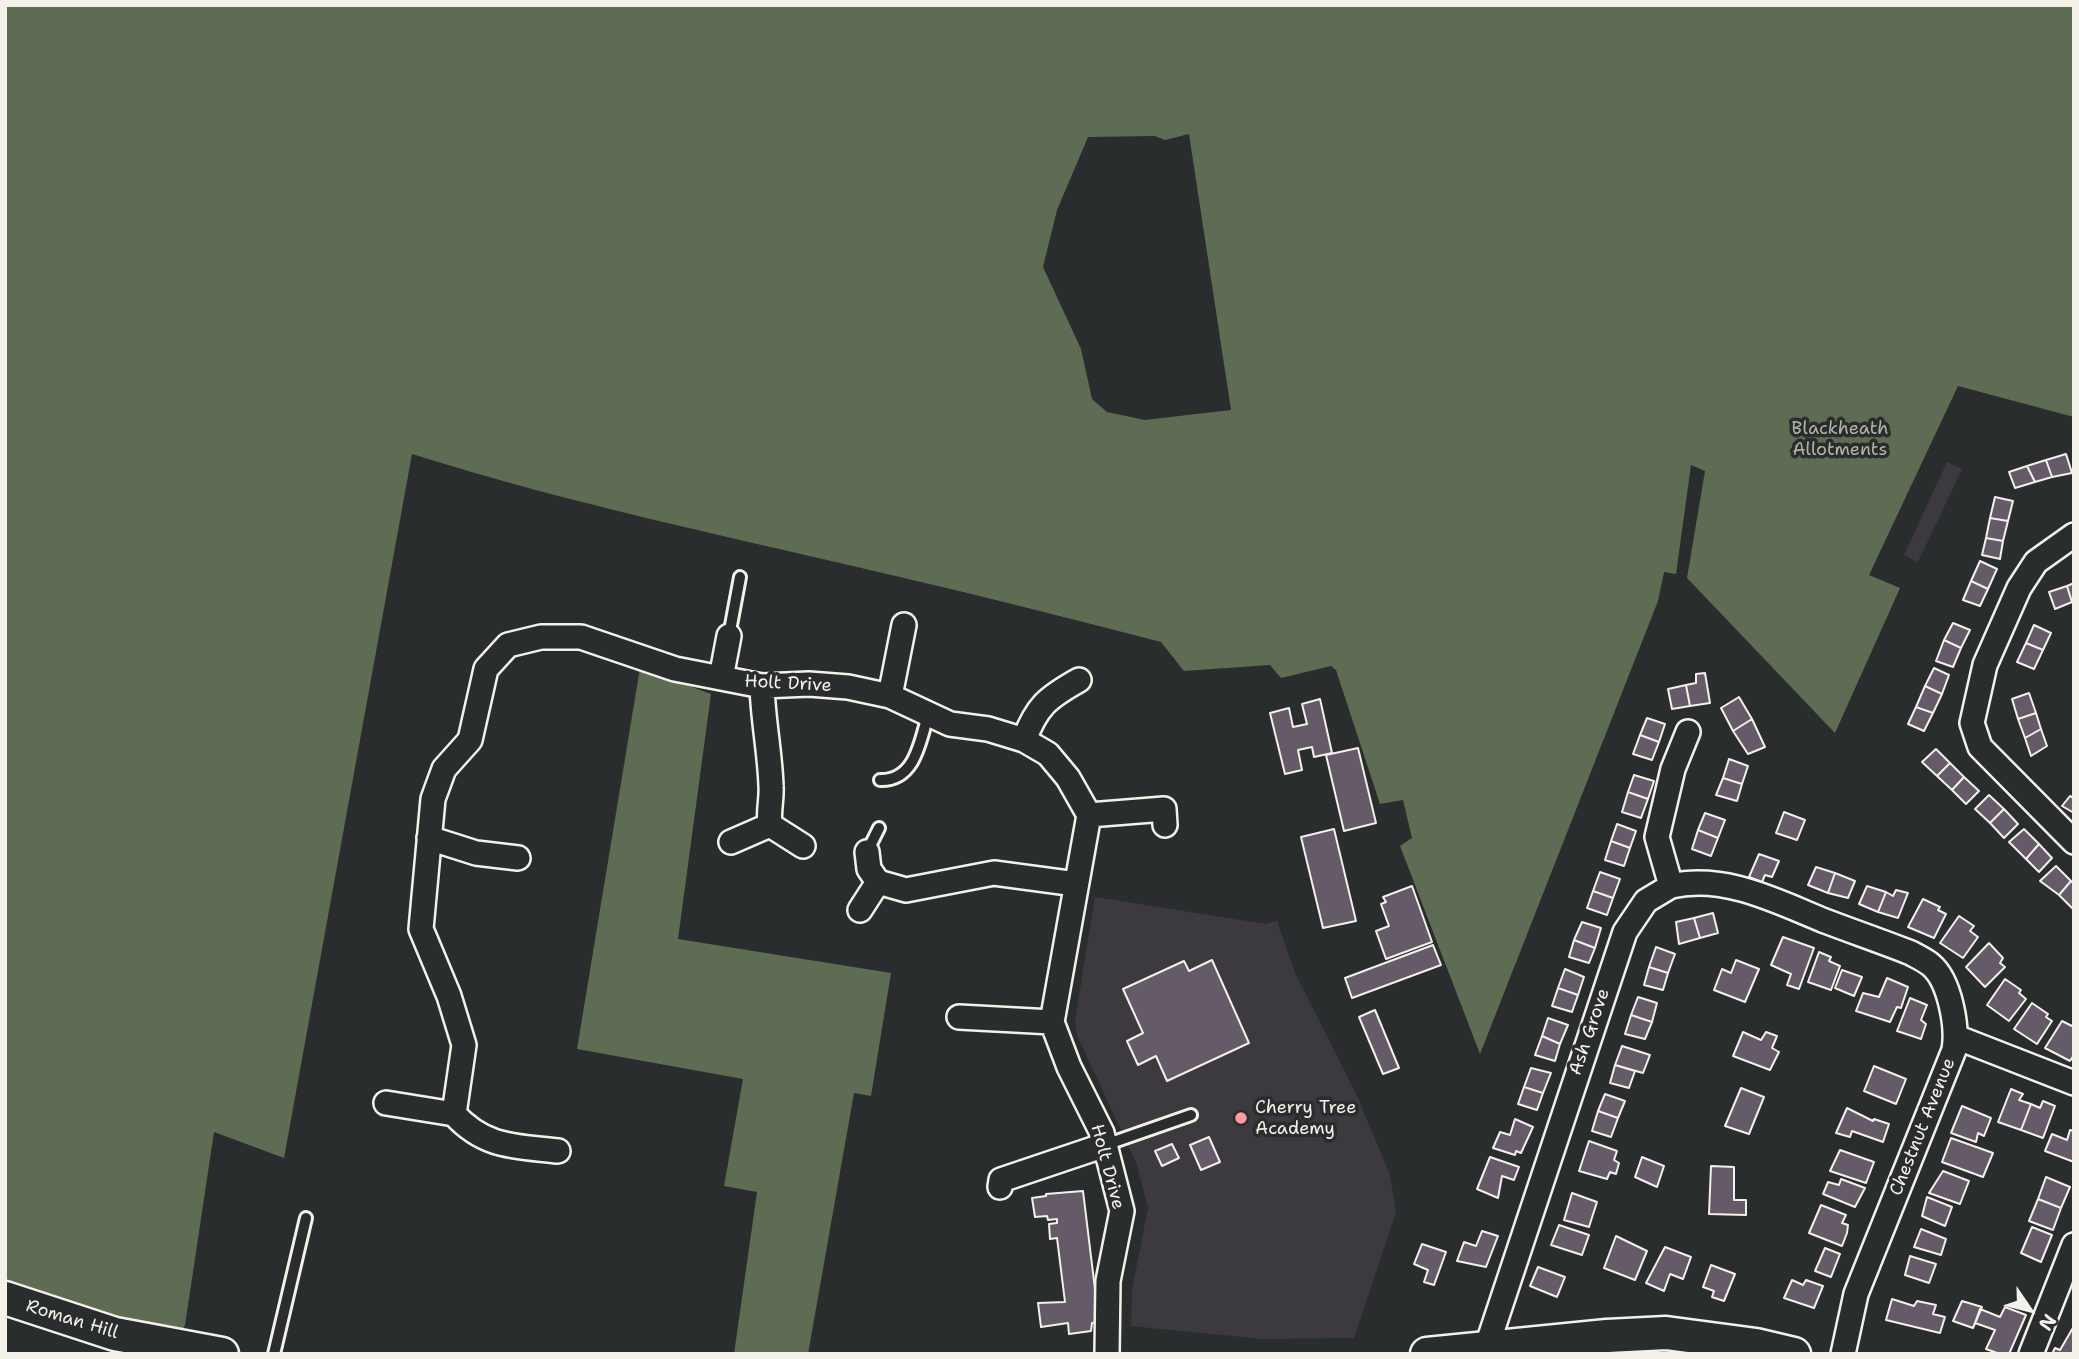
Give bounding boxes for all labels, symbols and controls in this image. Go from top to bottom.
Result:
park label: Blackheath Allotments [1791,418,1889,460]
street label: Holt Drive [744,671,832,697]
street label: Ash Grove [1565,986,1615,1078]
street label: Chestnut Avenue [1886,1055,1960,1199]
place label: Cherry Tree Academy [1255,1097,1356,1140]
marker: Cherry Tree Academy [1233,1110,1249,1126]
street label: Holt Drive [1085,1122,1129,1212]
north arrow [1995,1275,2065,1345]
street label: Roman Hill [23,1296,121,1344]
text: N [2033,1309,2062,1336]

